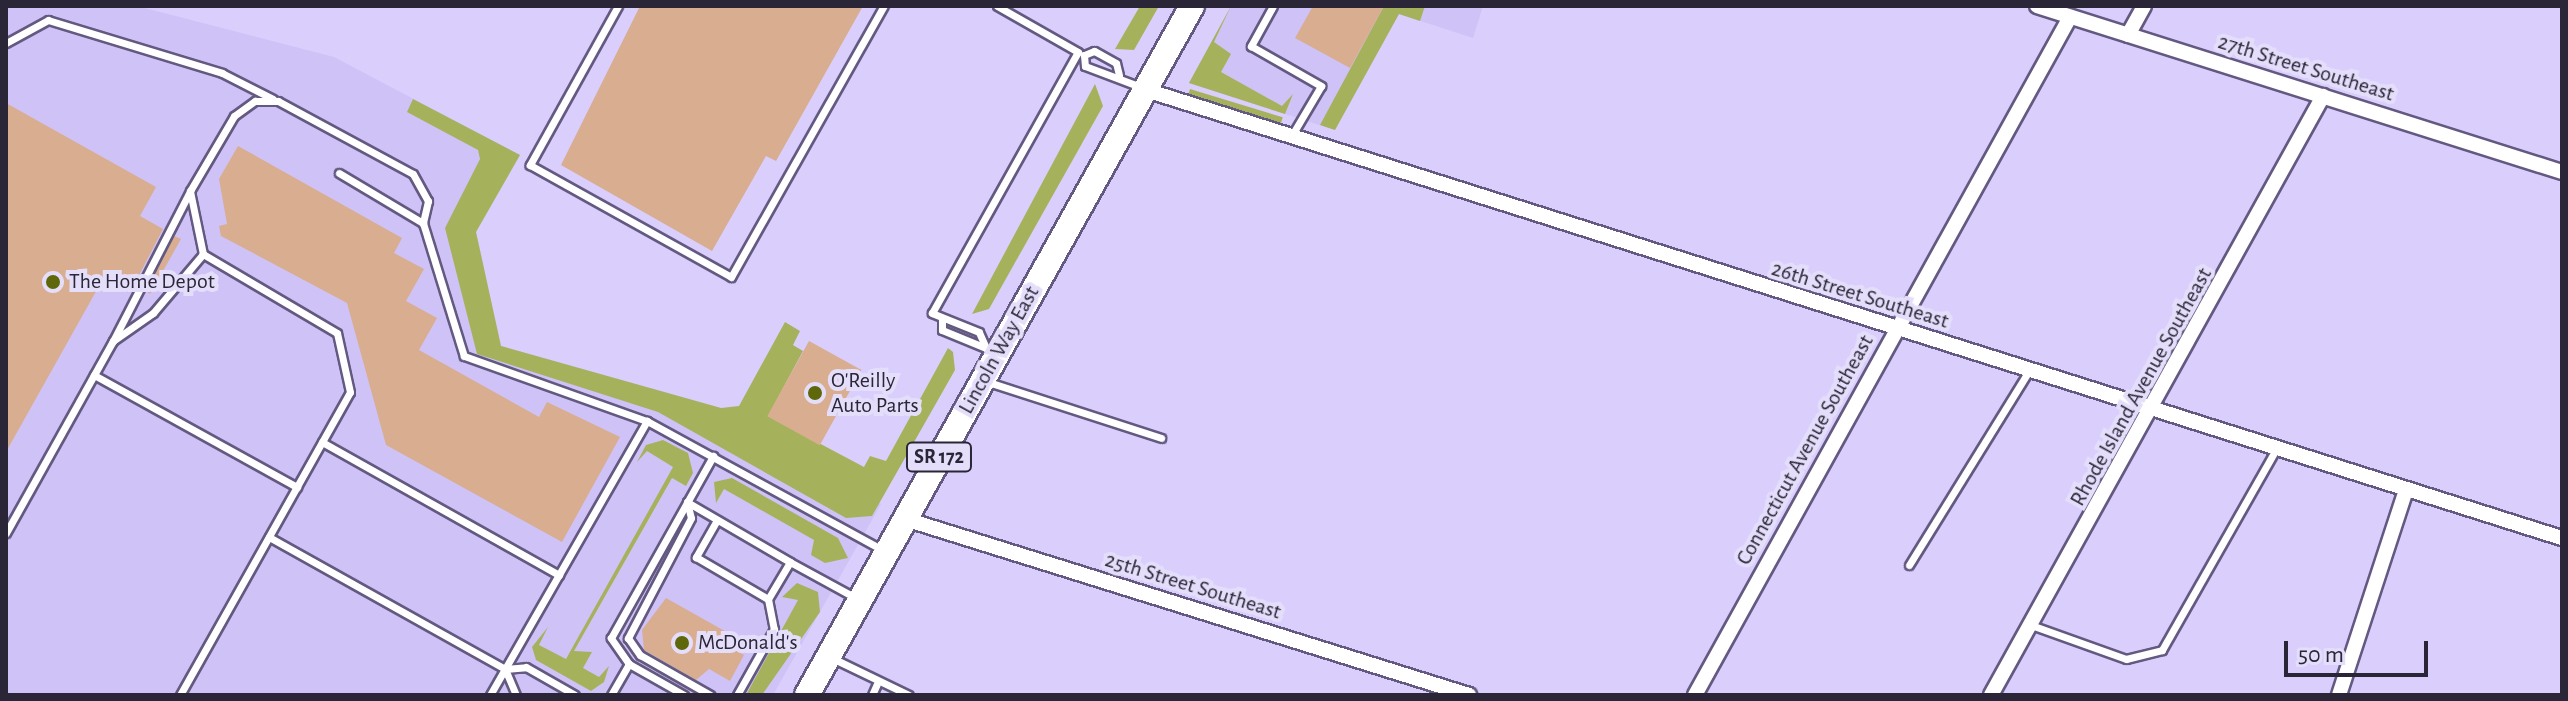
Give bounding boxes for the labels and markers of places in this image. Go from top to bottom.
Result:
place label: The Home Depot [69,269,215,295]
marker: The Home Depot [44,273,62,291]
place label: O'Reilly Auto Parts [831,367,919,418]
marker: O'Reilly Auto Parts [806,384,824,402]
place label: McDonald's [698,630,798,656]
marker: McDonald's [673,634,691,652]

